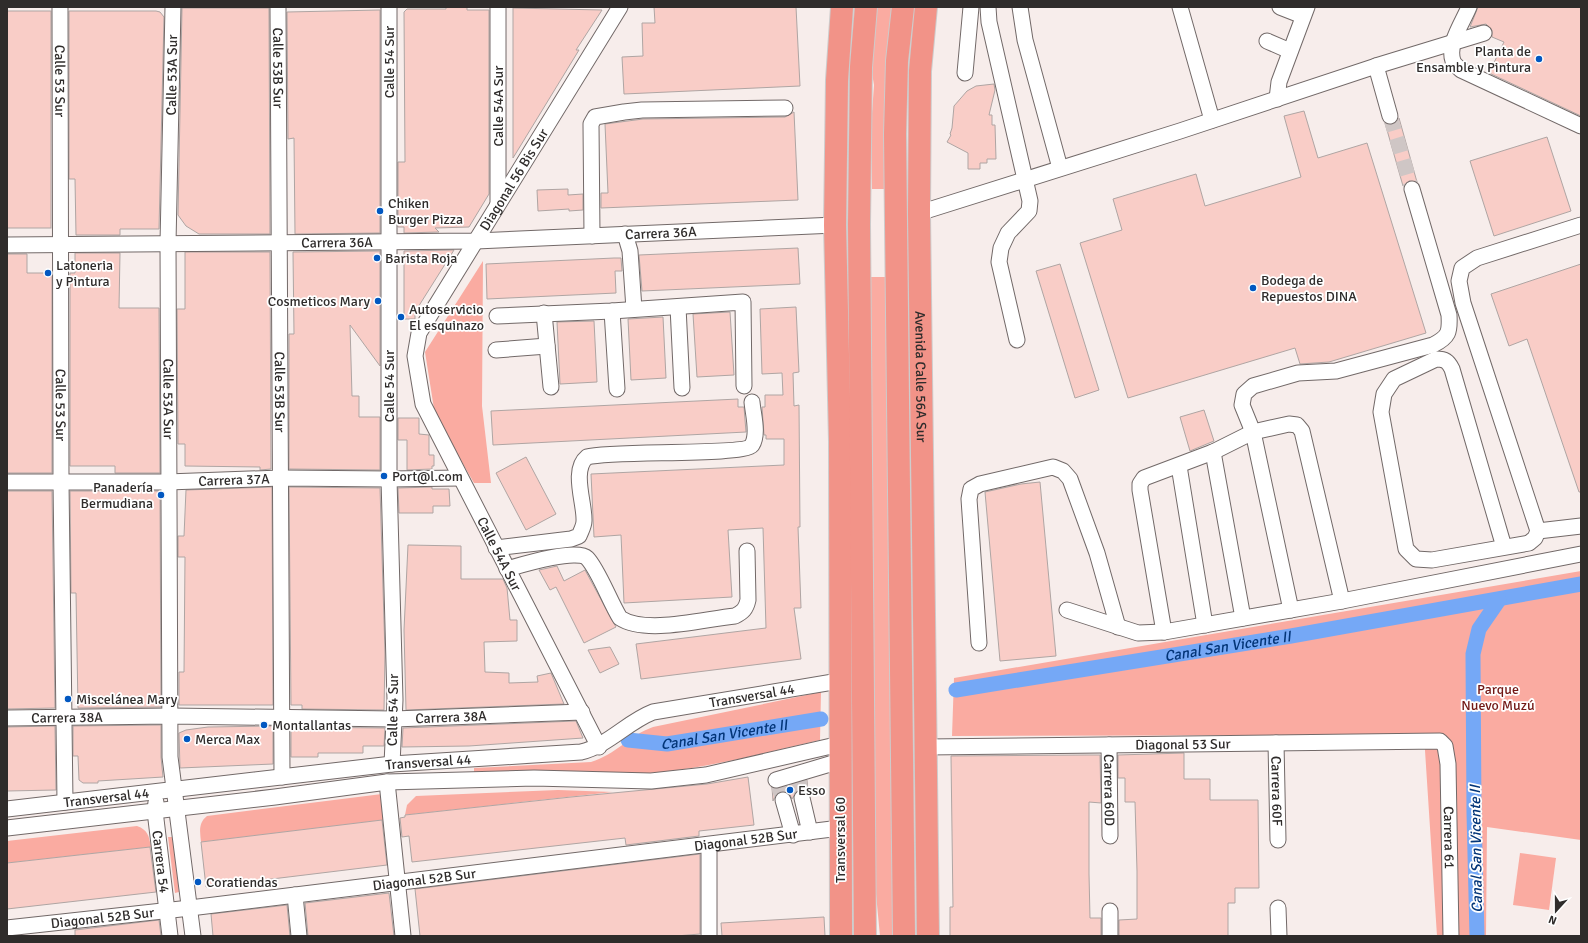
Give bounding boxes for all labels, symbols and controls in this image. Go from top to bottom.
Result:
street label: Calle 54 Sur [381,25,398,98]
street label: Calle 53B Sur [270,28,287,109]
street label: Calle 53A Sur [163,34,181,116]
place label: Planta de Ensamble y Pintura [1416,43,1531,76]
street label: Calle 53 Sur [52,45,69,118]
marker: Planta de Ensamble y Pintura [1534,54,1544,64]
street label: Calle 54A Sur [490,65,507,146]
street label: Diagonal 56 Bis Sur [476,124,552,234]
place label: Chiken Burger Pizza [388,195,463,228]
marker: Chiken Burger Pizza [375,206,385,216]
street label: Carrera 36A [625,223,697,243]
street label: Carrera 36A [301,233,373,251]
place label: Barista Roja [385,250,457,267]
marker: Barista Roja [372,253,382,263]
place label: Latoneria y Pintura [56,257,113,290]
marker: Latoneria y Pintura [43,268,53,278]
place label: Bodega de Repuestos DINA [1261,272,1357,305]
marker: Bodega de Repuestos DINA [1248,283,1258,293]
place label: Cosmeticos Mary [268,293,370,310]
marker: Cosmeticos Mary [373,296,383,306]
place label: Autoservicio El esquinazo [409,301,484,334]
street label: Avenida Calle 56A Sur [912,311,930,443]
marker: Autoservicio El esquinazo [396,312,406,322]
street label: Calle 54 Sur [381,349,398,422]
street label: Calle 53B Sur [271,352,289,433]
street label: Calle 53A Sur [160,358,177,440]
street label: Calle 53 Sur [52,369,69,442]
place label: Port@l.com [392,468,463,485]
street label: Carrera 37A [198,470,270,489]
marker: Port@l.com [379,471,389,481]
place label: Panadería Bermudiana [81,479,153,512]
marker: Panadería Bermudiana [156,490,166,500]
street label: Calle 54A Sur [473,514,525,595]
water label: Canal San Vicente II [1163,627,1294,665]
street label: Calle 54 Sur [384,673,402,746]
street label: Transversal 44 [708,680,796,711]
park label: Parque Nuevo Muzú [1461,681,1535,714]
place label: Miscelánea Mary [76,691,178,708]
marker: Miscelánea Mary [63,694,73,704]
street label: Carrera 38A [415,707,487,727]
street label: Carrera 38A [31,708,103,726]
water label: Canal San Vicente II [660,715,790,753]
place label: Montallantas [272,717,351,734]
marker: Montallantas [259,720,269,730]
place label: Merca Max [195,731,260,748]
marker: Merca Max [182,734,192,744]
street label: Diagonal 53 Sur [1135,735,1232,753]
street label: Transversal 44 [384,750,472,773]
street label: Carrera 60D [1101,754,1118,826]
street label: Carrera 60F [1268,756,1286,826]
place label: Esso [798,782,825,799]
water label: Canal San Vicente II [1466,783,1486,913]
street label: Transversal 44 [63,784,150,811]
marker: Esso [785,785,795,795]
street label: Transversal 60 [832,797,849,883]
street label: Carrera 61 [1440,806,1458,869]
street label: Diagonal 52B Sur [693,825,799,854]
street label: Carrera 54 [149,829,173,894]
street label: Diagonal 52B Sur [372,864,478,894]
place label: Coratiendas [206,874,278,891]
marker: Coratiendas [193,877,203,887]
north arrow [1536,891,1576,931]
street label: Diagonal 52B Sur [50,903,156,932]
text: N [1547,912,1558,927]

